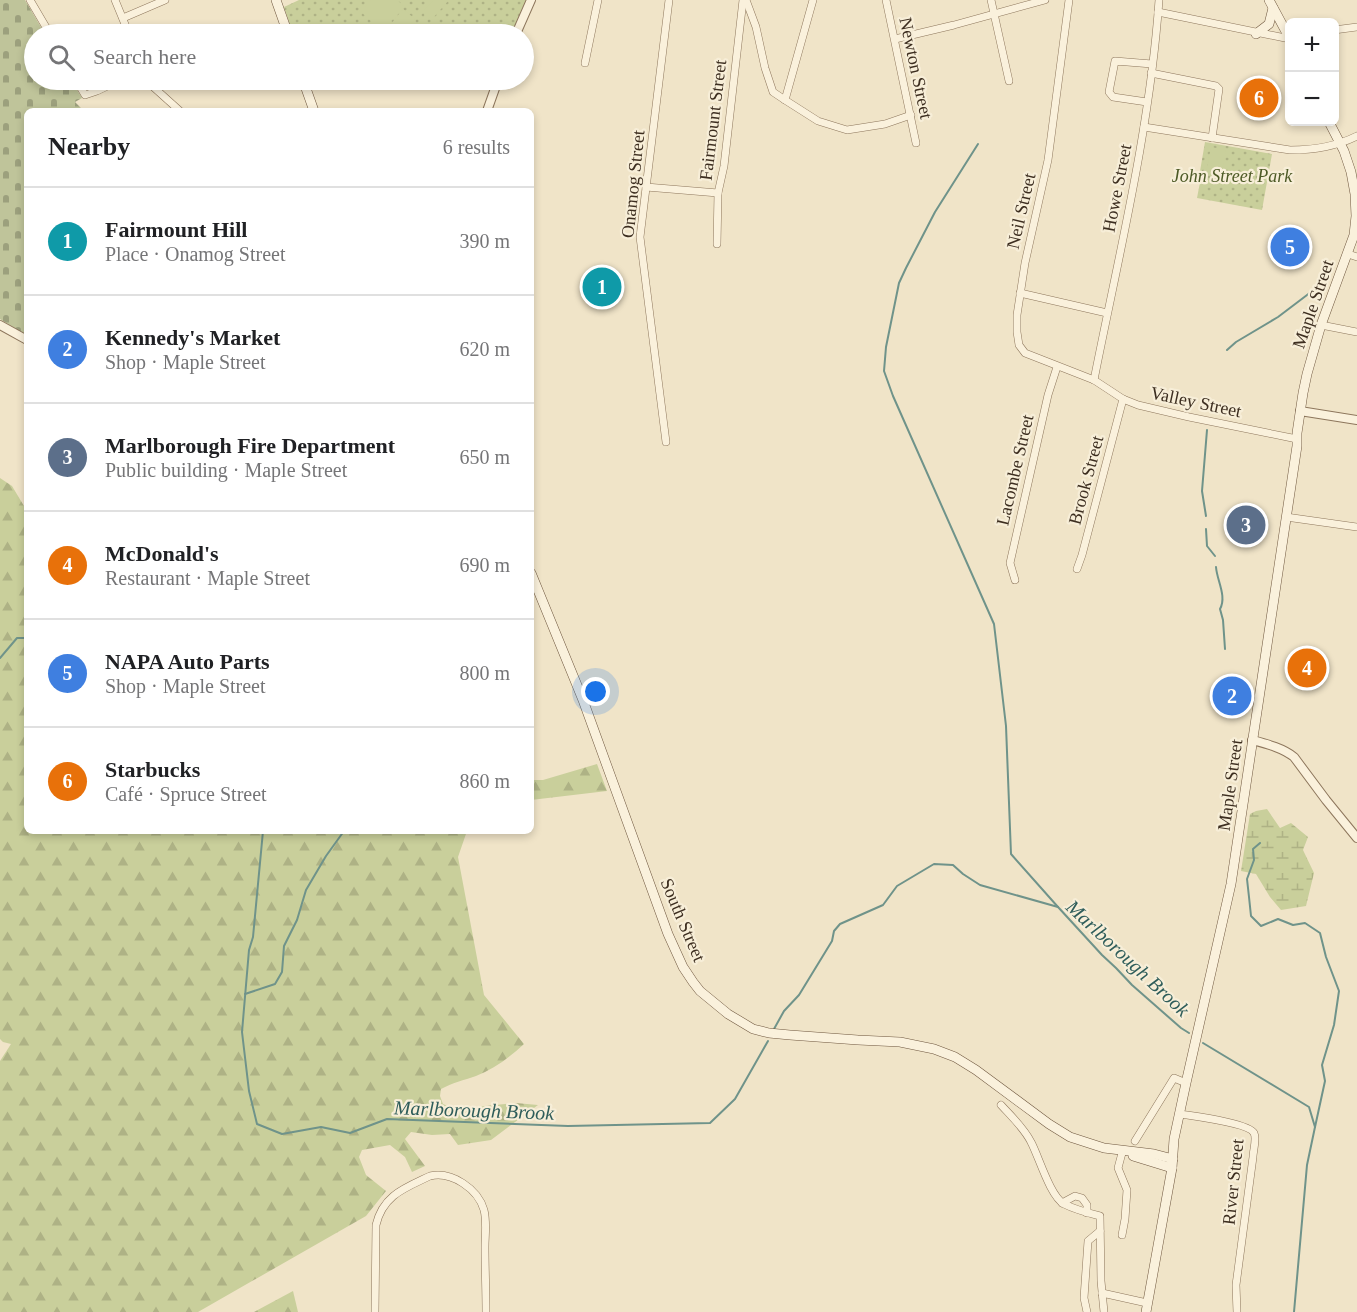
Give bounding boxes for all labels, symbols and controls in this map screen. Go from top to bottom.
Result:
street label: Newton Street [895,15,937,121]
map controls [1285,18,1339,126]
button: + [1285,18,1339,72]
search box [24,24,534,90]
icon: search [45,41,78,74]
text: Search here [93,44,196,69]
street label: Fairmount Street [696,58,730,182]
button: − [1285,72,1339,126]
pin: 6 [1240,76,1278,120]
street label: Onamog Street [617,129,649,239]
text: Nearby [48,132,130,161]
text: 6 results [443,136,510,158]
street label: Howe Street [1099,142,1135,234]
park label: John Street Park [1172,166,1293,186]
street label: Neil Street [1003,171,1039,251]
text: Fairmount Hill [105,217,247,242]
pin: 5 [1270,224,1310,270]
text: 1 [63,230,73,252]
text: 390 m [459,230,510,252]
text: Place · Onamog Street [105,243,286,265]
street label: Maple Street [1288,257,1338,351]
pin: 1 [582,264,622,310]
text: Kennedy's Market [105,325,280,350]
text: 2 [63,338,73,360]
text: 620 m [459,338,510,360]
text: Shop · Maple Street [105,351,266,373]
street label: Valley Street [1149,383,1243,421]
street label: Lacombe Street [992,412,1038,528]
text: Marlborough Fire Department [105,433,395,458]
street label: Brook Street [1064,433,1108,527]
text: 3 [63,446,73,468]
text: 650 m [459,446,510,468]
text: Public building · Maple Street [105,459,347,481]
pin: 3 [1226,502,1266,548]
text: McDonald's [105,541,219,566]
text: 4 [63,554,73,576]
text: 690 m [459,554,510,576]
text: Restaurant · Maple Street [105,567,310,589]
pin: 4 [1288,646,1326,690]
text: NAPA Auto Parts [105,649,270,674]
text: 5 [63,662,73,684]
text: 800 m [459,662,510,684]
pin: 2 [1212,674,1252,718]
text: Shop · Maple Street [105,675,266,697]
your location [581,677,610,706]
street label: Maple Street [1214,738,1246,832]
text: Starbucks [105,757,200,782]
text: 6 [63,770,73,792]
text: 860 m [459,770,510,792]
text: Café · Spruce Street [105,783,267,805]
street label: South Street [657,875,709,965]
water label: Marlborough Brook [1061,895,1195,1022]
water label: Marlborough Brook [393,1096,556,1125]
street label: River Street [1219,1138,1247,1226]

